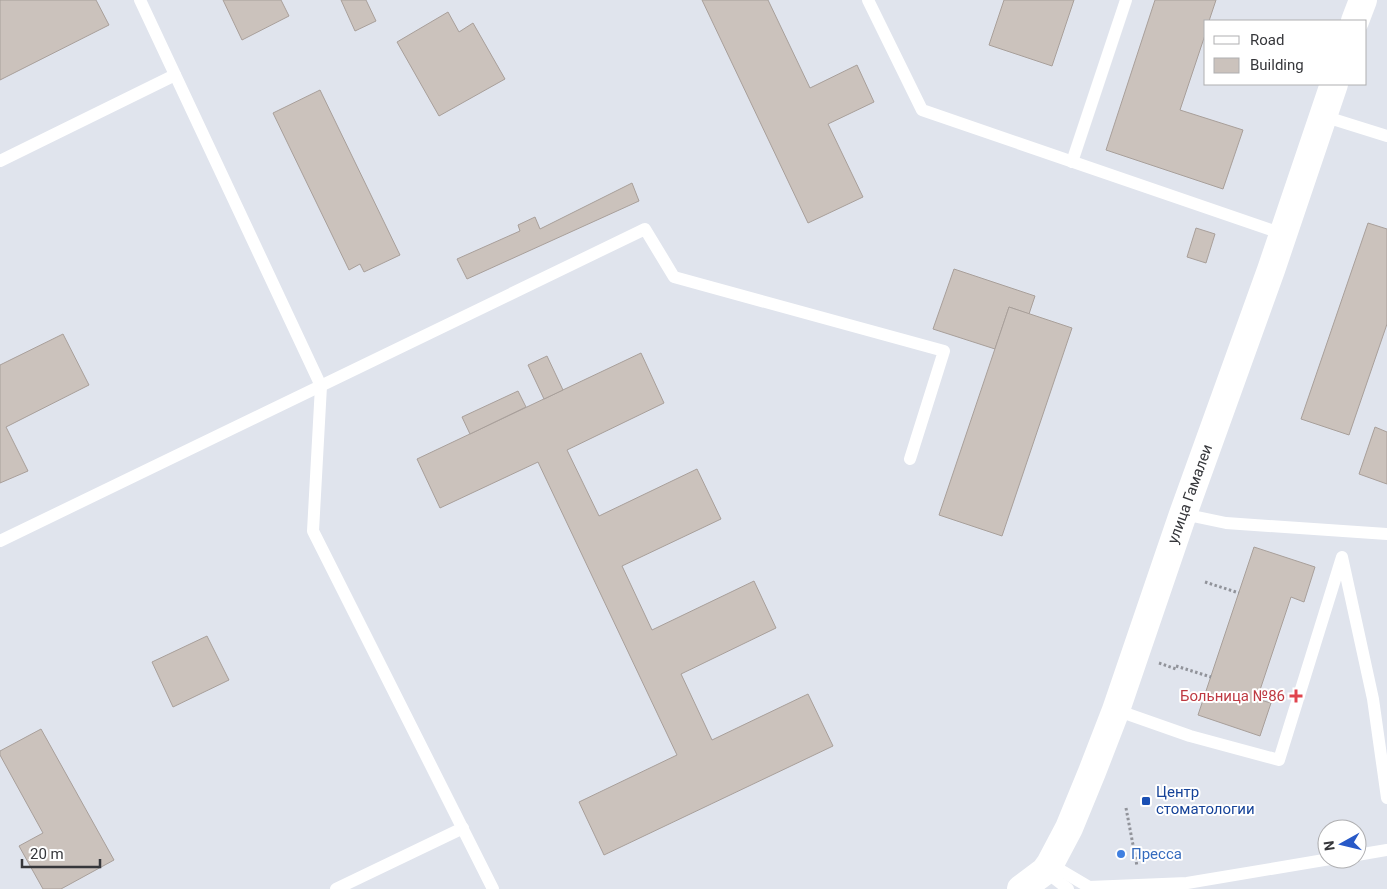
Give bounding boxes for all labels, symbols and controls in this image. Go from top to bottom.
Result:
legend [1204,20,1367,85]
text: Road [1250,31,1284,49]
text: Building [1250,56,1304,74]
street label: улица Гамалеи [1164,442,1216,546]
place label: Больница №86 [1180,687,1285,705]
marker: Больница №86 [1289,689,1303,703]
place label: Центр стоматологии [1156,783,1255,818]
marker: Центр стоматологии [1140,795,1152,807]
north arrow [1317,819,1367,869]
scale bar [22,836,100,868]
text: N [1321,840,1338,852]
text: 20 m [30,845,64,863]
place label: Пресса [1131,845,1182,863]
marker: Пресса [1115,848,1127,860]

